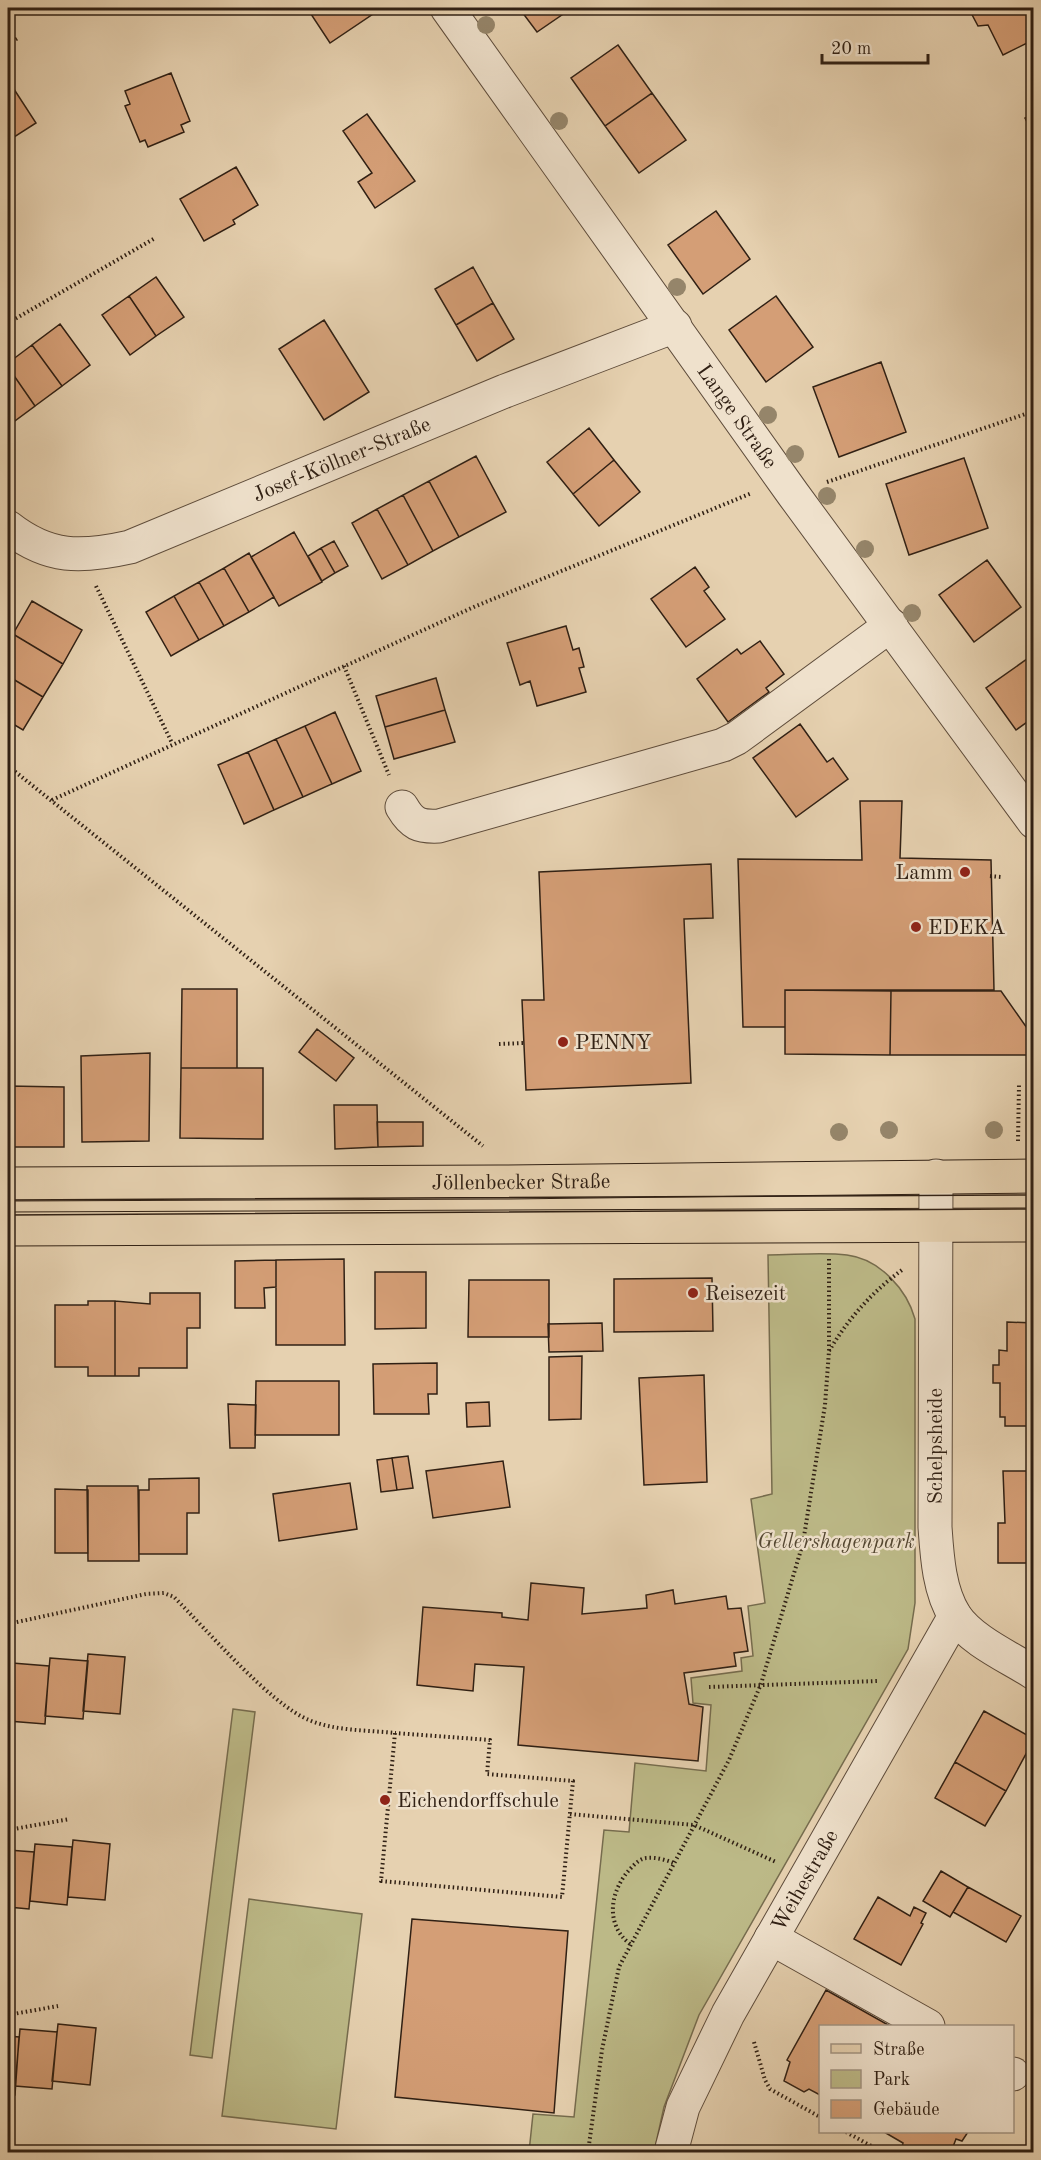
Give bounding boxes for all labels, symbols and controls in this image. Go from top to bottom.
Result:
scale bar [822,27,928,65]
text: 20 m [831,40,871,58]
street label: Lange Straße [692,361,781,473]
street label: Josef-Köllner-Straße [250,414,434,507]
place label: Lamm [895,863,953,884]
marker: Lamm [958,865,972,879]
place label: EDEKA [928,918,1005,939]
marker: EDEKA [909,920,923,934]
place label: PENNY [575,1033,651,1054]
marker: PENNY [556,1035,570,1049]
street label: Jöllenbecker Straße [431,1172,611,1194]
place label: Reisezeit [705,1284,786,1305]
marker: Reisezeit [686,1286,700,1300]
street label: Schelpsheide [926,1388,947,1504]
park label: Gellershagenpark [757,1532,915,1553]
place label: Eichendorffschule [397,1791,559,1812]
marker: Eichendorffschule [378,1793,392,1807]
street label: Weihestraße [769,1827,843,1935]
legend [819,2025,1014,2133]
text: Straße [873,2041,924,2059]
text: Park [873,2071,910,2089]
text: Gebäude [873,2101,940,2119]

